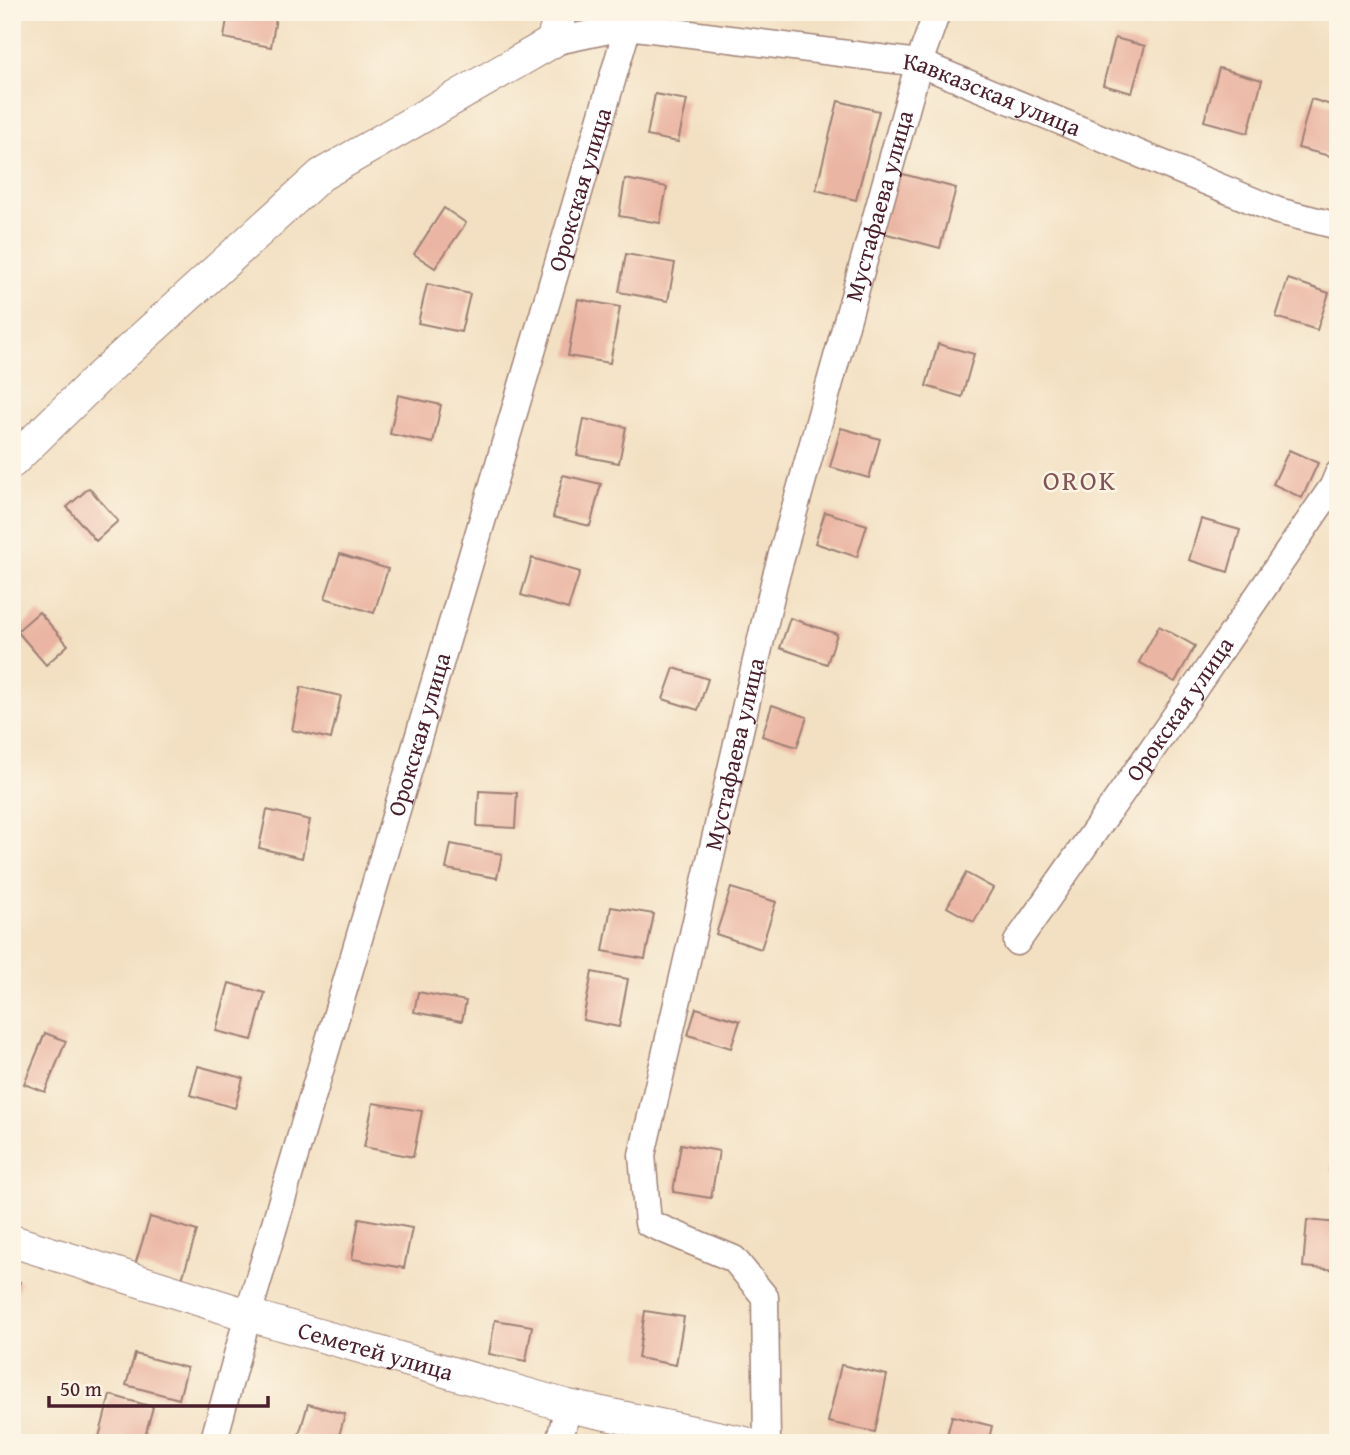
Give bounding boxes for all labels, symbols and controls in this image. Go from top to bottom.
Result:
street label: Кавказская улица [901,43,1087,145]
street label: Орокская улица [539,103,620,276]
street label: Мустафаева улица [835,106,922,305]
district label: OROK [1043,459,1117,500]
street label: Орокская улица [1117,629,1242,788]
street label: Орокская улица [378,648,460,820]
street label: Мустафаева улица [695,654,773,854]
street label: Семетей улица [294,1312,458,1390]
scale bar [49,1364,268,1408]
text: 50 m [60,1373,102,1404]

